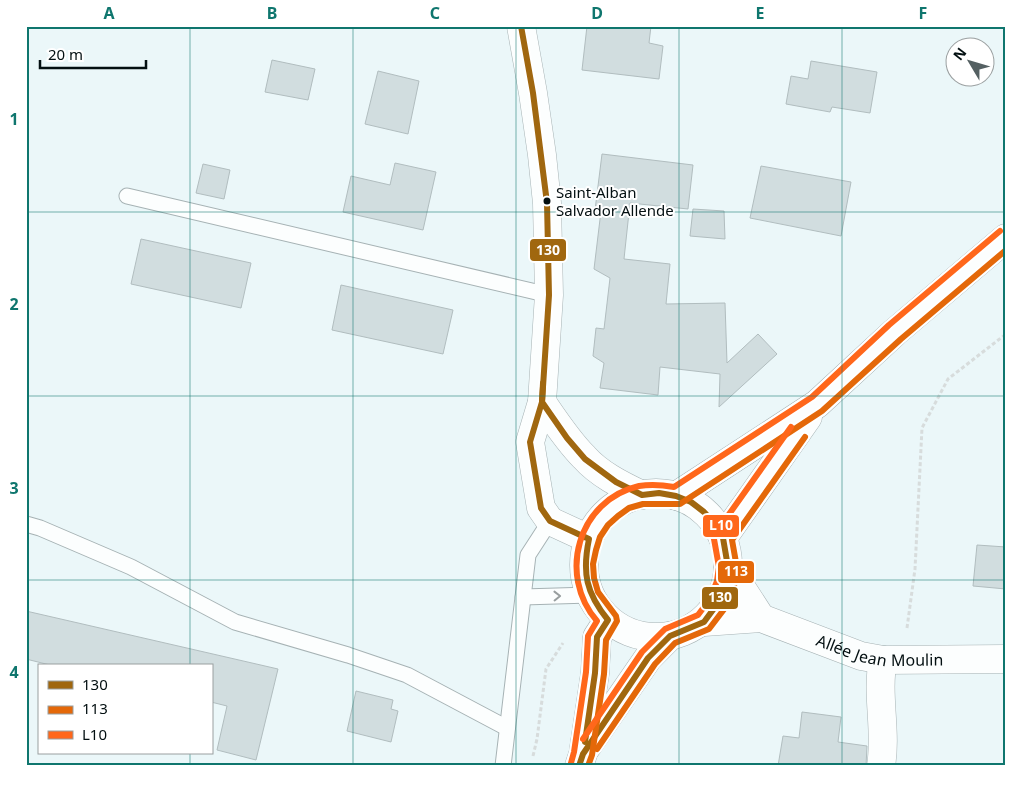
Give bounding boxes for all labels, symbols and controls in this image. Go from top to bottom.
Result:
text: A [103,2,115,24]
text: B [267,2,277,24]
text: C [430,2,440,24]
text: D [591,2,603,24]
text: E [756,2,765,24]
text: F [919,2,927,24]
scale bar [40,38,146,70]
north arrow [944,38,994,88]
text: N [948,43,970,64]
text: 20 m [48,44,83,64]
text: 1 [9,108,19,130]
place label: Saint-Alban Salvador Allende [556,182,674,220]
marker: Saint-Alban Salvador Allende [542,196,552,206]
line badge: 130 [529,238,567,262]
text: 130 [536,240,560,259]
text: 2 [9,293,19,315]
text: 3 [9,477,19,499]
line badge: L10 [702,514,740,538]
text: L10 [709,515,733,534]
line badge: 113 [717,560,755,584]
text: 113 [724,561,748,580]
line badge: 130 [701,586,739,610]
text: 130 [708,587,732,606]
one-way arrow [554,591,561,601]
street label: Allée Jean Moulin [813,629,943,672]
text: 4 [9,661,19,683]
legend [38,664,212,754]
text: 130 [82,674,108,694]
text: 113 [82,698,108,718]
text: L10 [82,724,107,744]

